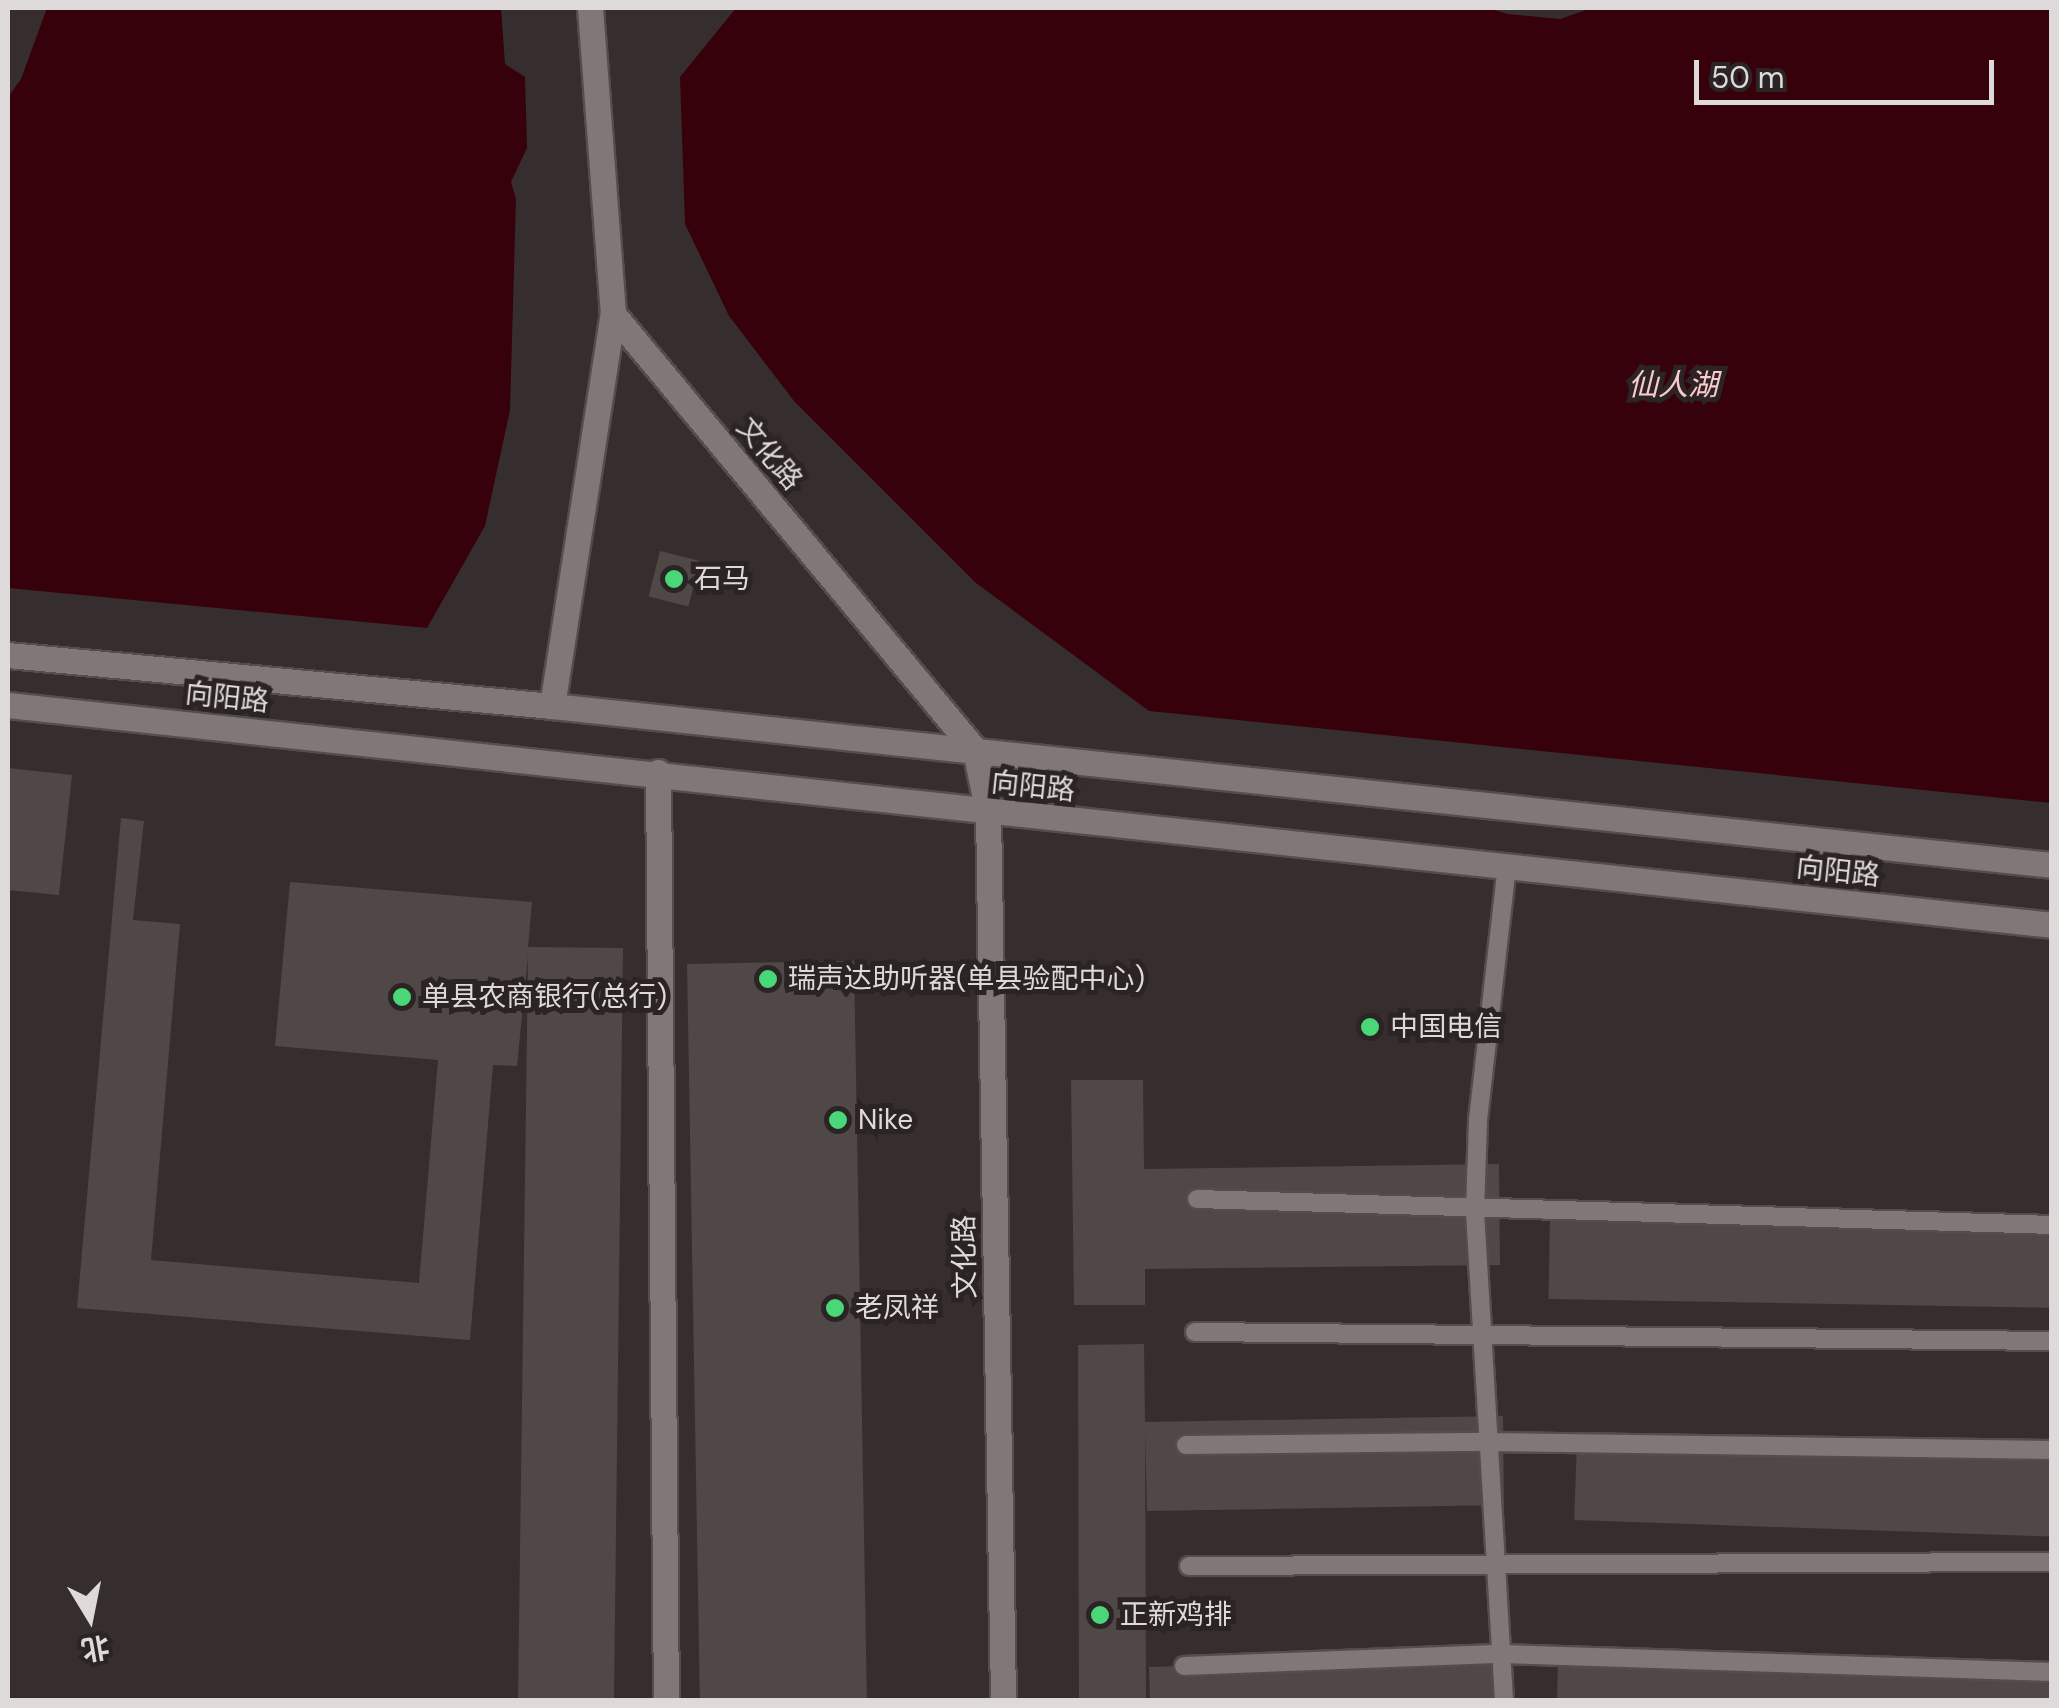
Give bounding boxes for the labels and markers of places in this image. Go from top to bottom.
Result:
place label: 石马 [694,562,750,596]
marker: 石马 [663,568,685,590]
place label: 瑞声达助听器(单县验配中心) [788,962,1145,996]
marker: 瑞声达助听器(单县验配中心) [757,968,779,990]
place label: 单县农商银行(总行) [422,980,667,1014]
marker: 单县农商银行(总行) [391,986,413,1008]
place label: 中国电信 [1390,1010,1502,1044]
marker: 中国电信 [1359,1016,1381,1038]
place label: Nike [858,1103,913,1137]
marker: Nike [827,1109,849,1131]
place label: 老凤祥 [855,1291,939,1325]
marker: 老凤祥 [824,1297,846,1319]
place label: 正新鸡排 [1120,1598,1232,1632]
marker: 正新鸡排 [1089,1604,1111,1626]

